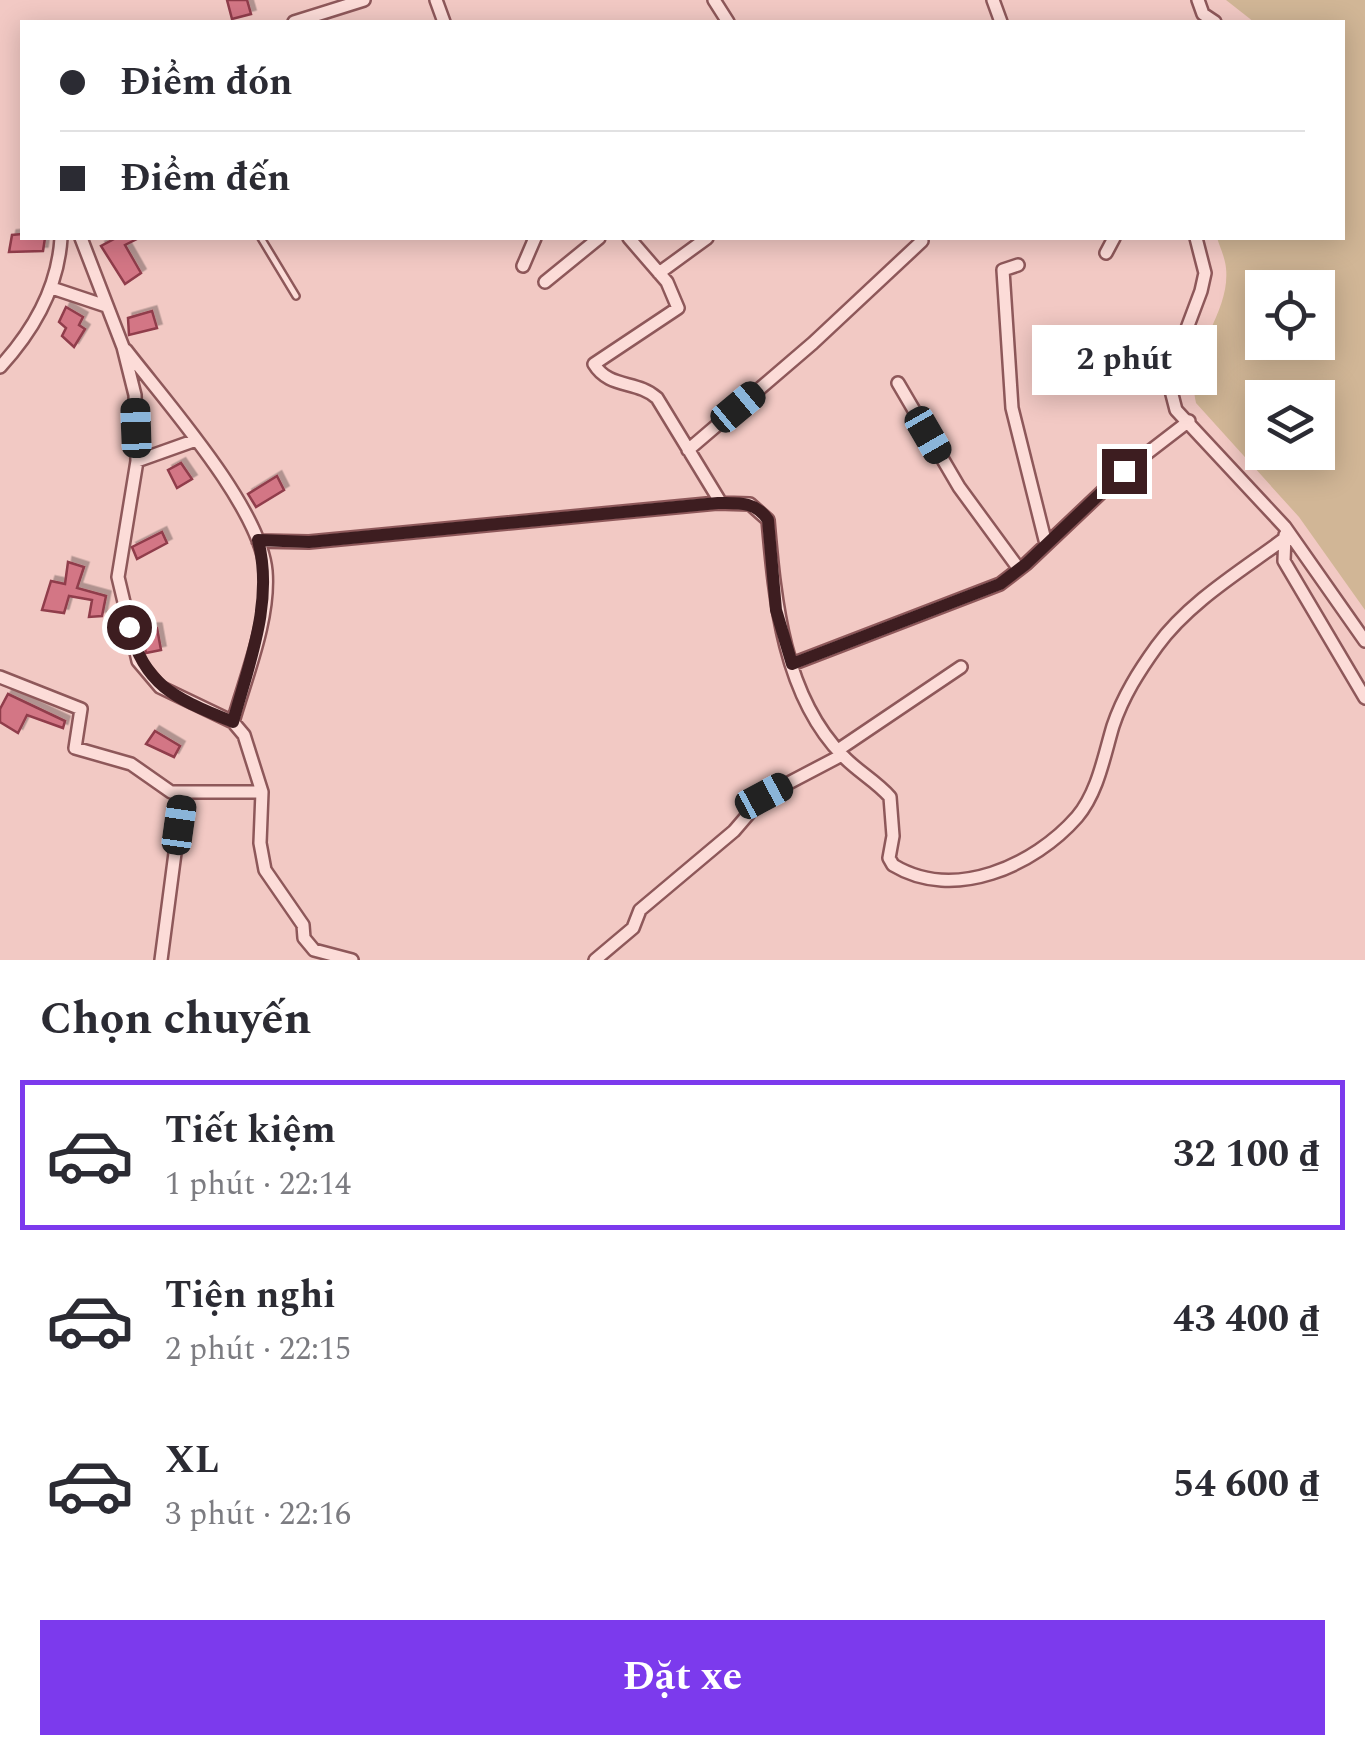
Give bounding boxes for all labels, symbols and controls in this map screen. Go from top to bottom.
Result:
text: Điểm đón [120,54,292,112]
text: Điểm đến [120,150,290,208]
map controls [1245,270,1335,470]
button: locate [1245,270,1335,360]
callout: 2 phút [1032,326,1216,396]
text: 2 phút [1077,335,1172,384]
car [705,376,771,438]
button: layers [1245,380,1335,470]
car [120,397,152,459]
car [900,402,956,468]
route end [1102,449,1147,494]
route start [107,605,152,650]
car [730,769,798,823]
car [160,793,198,857]
text: Chọn chuyến [40,985,311,1054]
text: Tiết kiệm [165,1102,336,1160]
icon: car [45,1110,135,1200]
text: 32 100 ₫ [1173,1126,1320,1184]
text: 1 phút · 22:14 [165,1160,351,1209]
text: Tiện nghi [165,1267,336,1325]
icon: car [45,1275,135,1365]
text: 43 400 ₫ [1173,1291,1320,1349]
text: 2 phút · 22:15 [165,1325,351,1374]
text: XL [165,1432,219,1490]
icon: car [45,1440,135,1530]
text: 54 600 ₫ [1173,1456,1320,1514]
text: 3 phút · 22:16 [165,1490,351,1539]
button: Đặt xe [40,1620,1325,1735]

